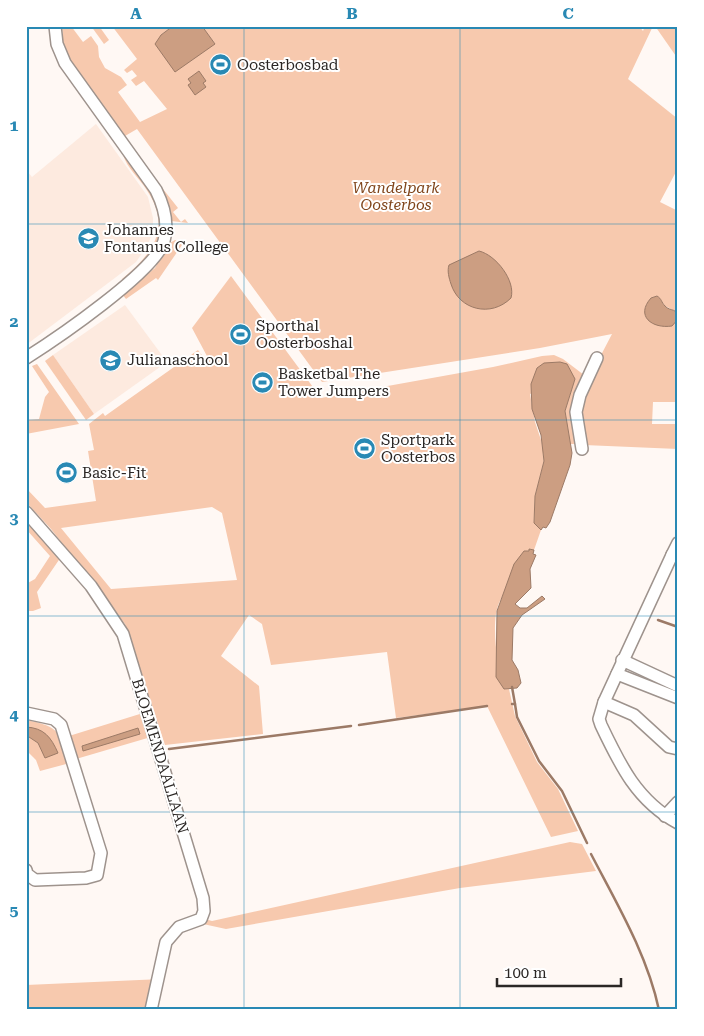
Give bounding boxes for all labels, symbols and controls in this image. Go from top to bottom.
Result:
text: A [130,4,142,23]
text: B [346,4,358,23]
text: C [562,4,574,23]
sports icon: Oosterbosbad [209,53,233,77]
place label: Oosterbosbad [237,56,339,74]
text: 1 [10,116,19,135]
park label: Wandelpark Oosterbos [353,179,440,214]
place label: Johannes Fontanus College [104,221,229,256]
school or university icon: Johannes Fontanus College [76,227,100,251]
text: 2 [10,312,19,331]
place label: Sporthal Oosterboshal [256,317,353,352]
sports icon: Sporthal Oosterboshal [228,323,252,347]
school or university icon: Julianaschool [99,348,123,372]
place label: Julianaschool [127,351,229,369]
place label: Basketbal The Tower Jumpers [278,365,389,400]
sports icon: Basketbal The Tower Jumpers [250,371,274,395]
place label: Sportpark Oosterbos [381,431,455,466]
sports icon: Sportpark Oosterbos [353,437,377,461]
sports icon: Basic-Fit [54,461,78,485]
place label: Basic-Fit [82,464,147,482]
text: 3 [10,509,19,528]
street label: BLOEMENDAALLAAN [128,676,192,836]
text: 4 [10,705,19,724]
text: 5 [10,901,19,920]
scale bar [497,956,620,988]
text: 100 m [504,964,547,982]

